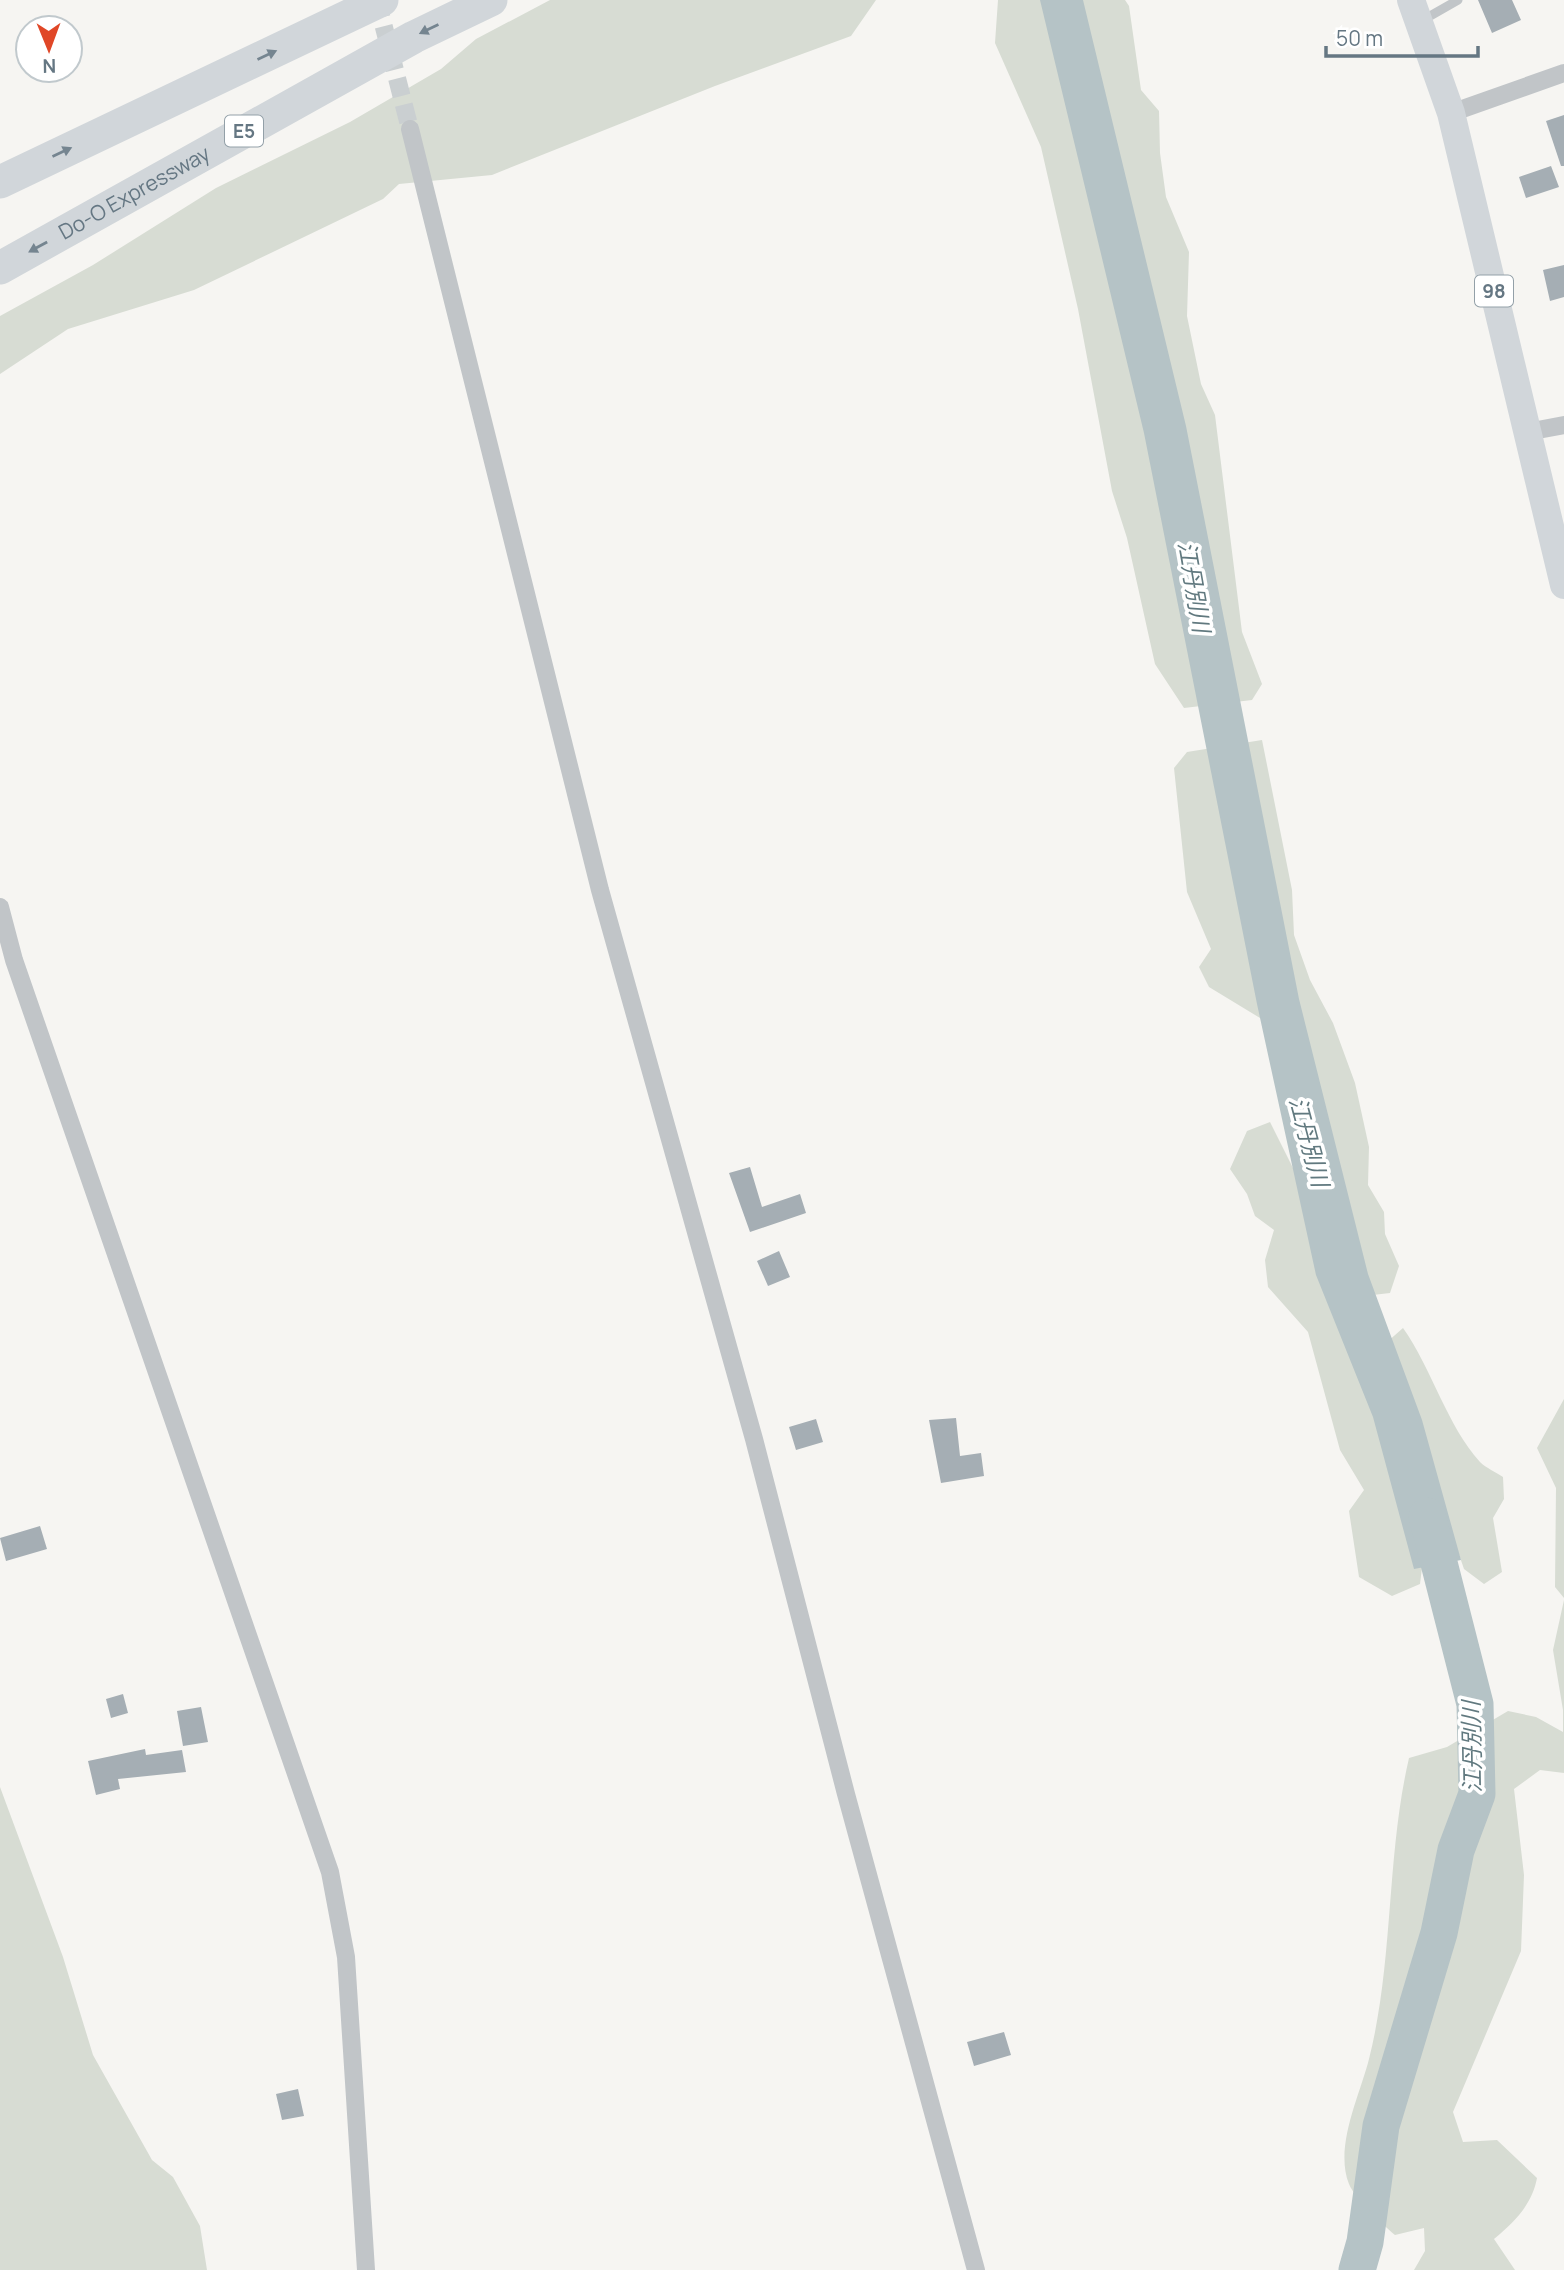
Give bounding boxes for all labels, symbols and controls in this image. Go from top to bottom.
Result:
north arrow [14,14,84,84]
scale bar [1326,14,1478,58]
one-way arrow [419,24,439,35]
text: 50 m [1336,24,1383,52]
one-way arrow [257,49,277,60]
text: N [42,53,56,79]
road number: E5 [225,116,263,146]
street label: Do-O Expressway [53,139,215,246]
one-way arrow [52,147,72,158]
one-way arrow [28,241,47,253]
road number: 98 [1475,276,1513,306]
water label: 江丹別川 [1171,539,1219,638]
water label: 江丹別川 [1283,1093,1338,1193]
water label: 江丹別川 [1454,1698,1488,1793]

